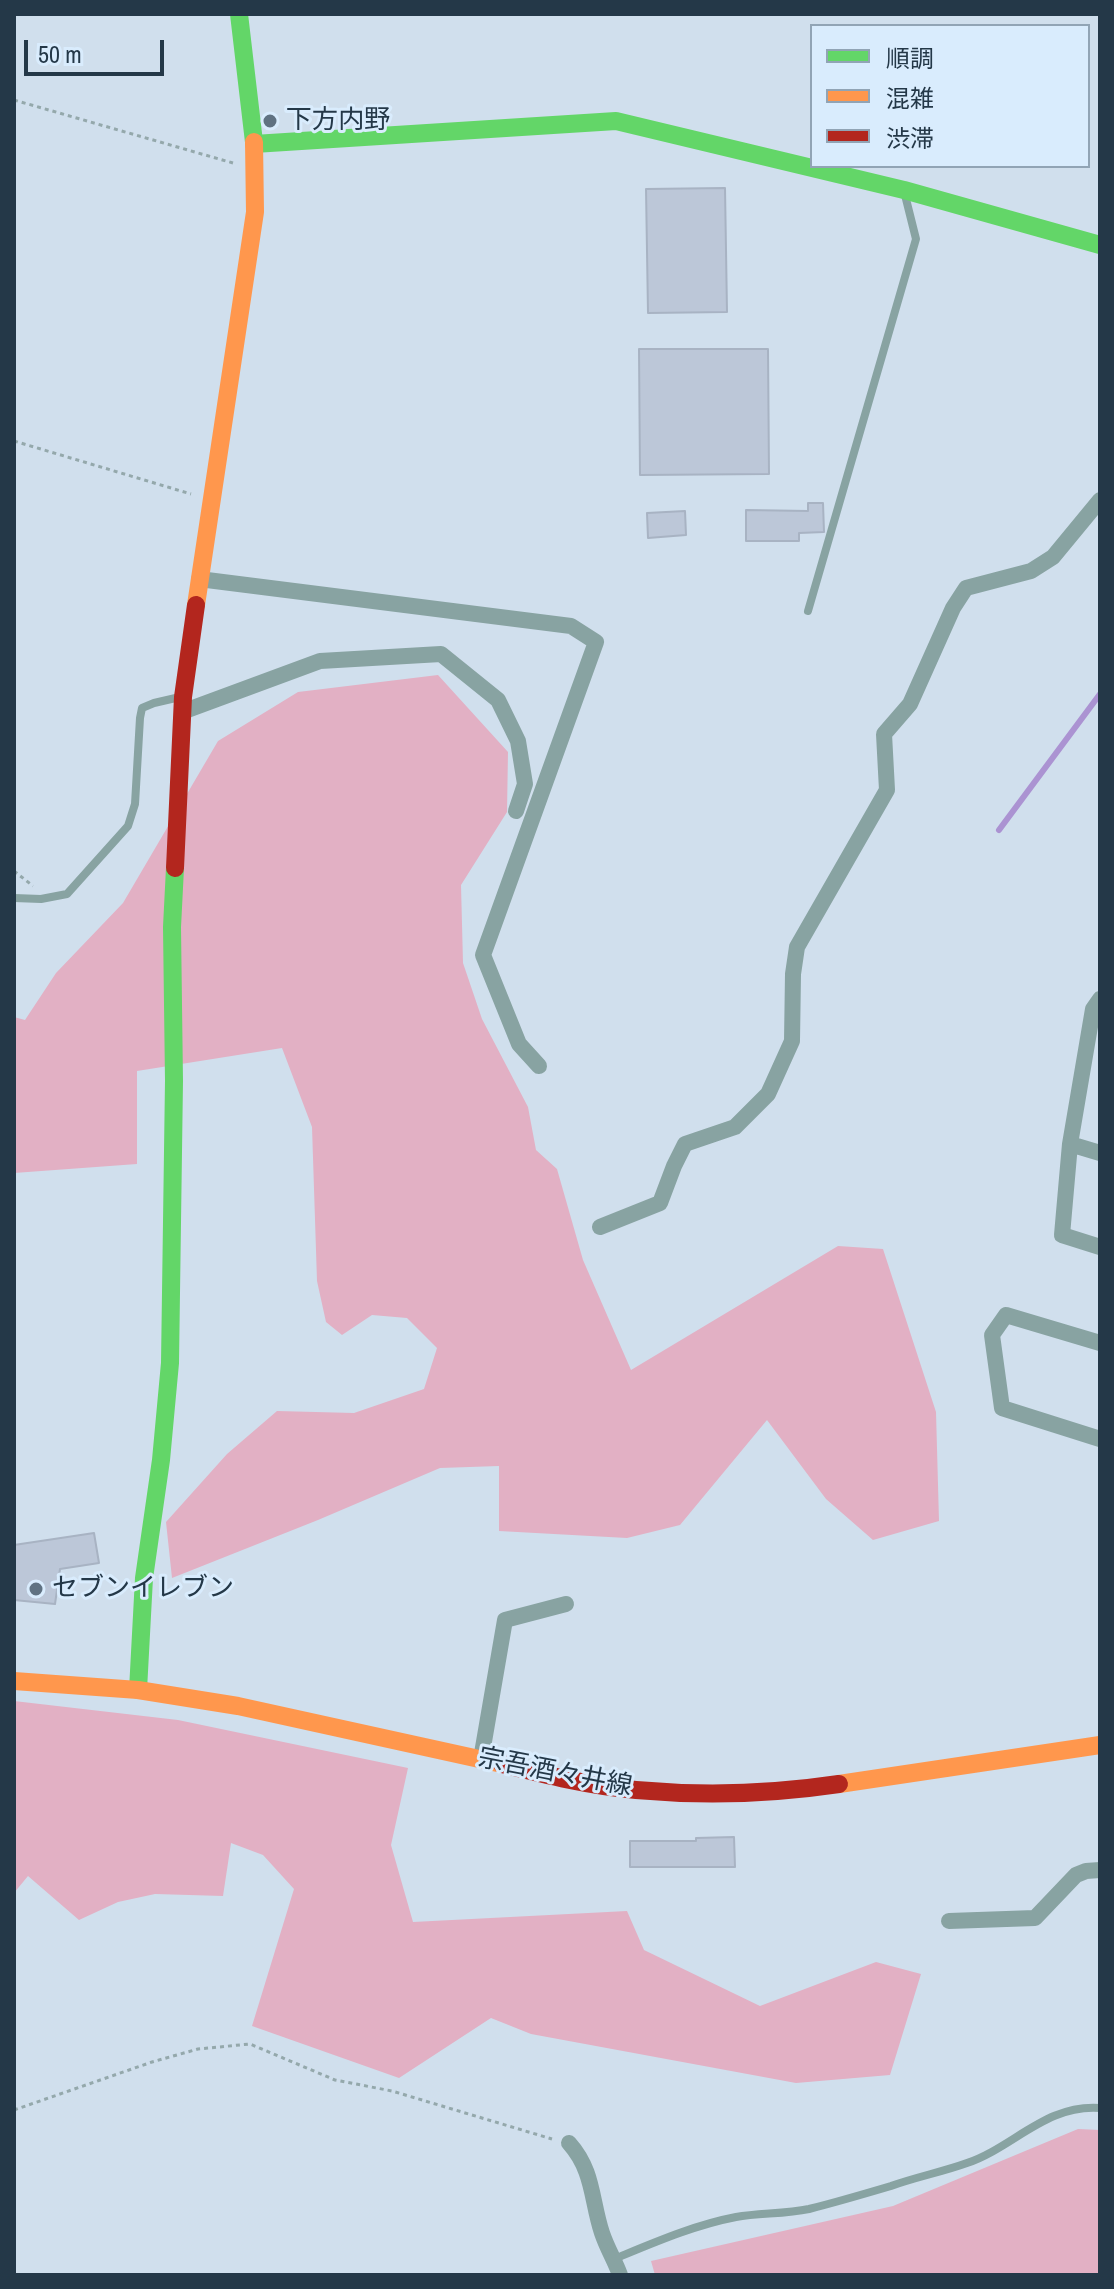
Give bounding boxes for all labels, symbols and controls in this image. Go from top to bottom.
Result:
scale bar [28,24,168,74]
legend [810,24,1090,168]
text: 50 m [38,38,82,70]
text: 順調 [886,42,934,74]
text: 混雑 [886,82,934,114]
place label: 下方内野 [286,105,390,137]
marker: 下方内野 [261,112,279,130]
text: 渋滞 [886,122,934,154]
place label: セブンイレブン [52,1573,234,1605]
marker: セブンイレブン [27,1580,45,1598]
street label: 宗吾酒々井線 [475,1743,635,1803]

